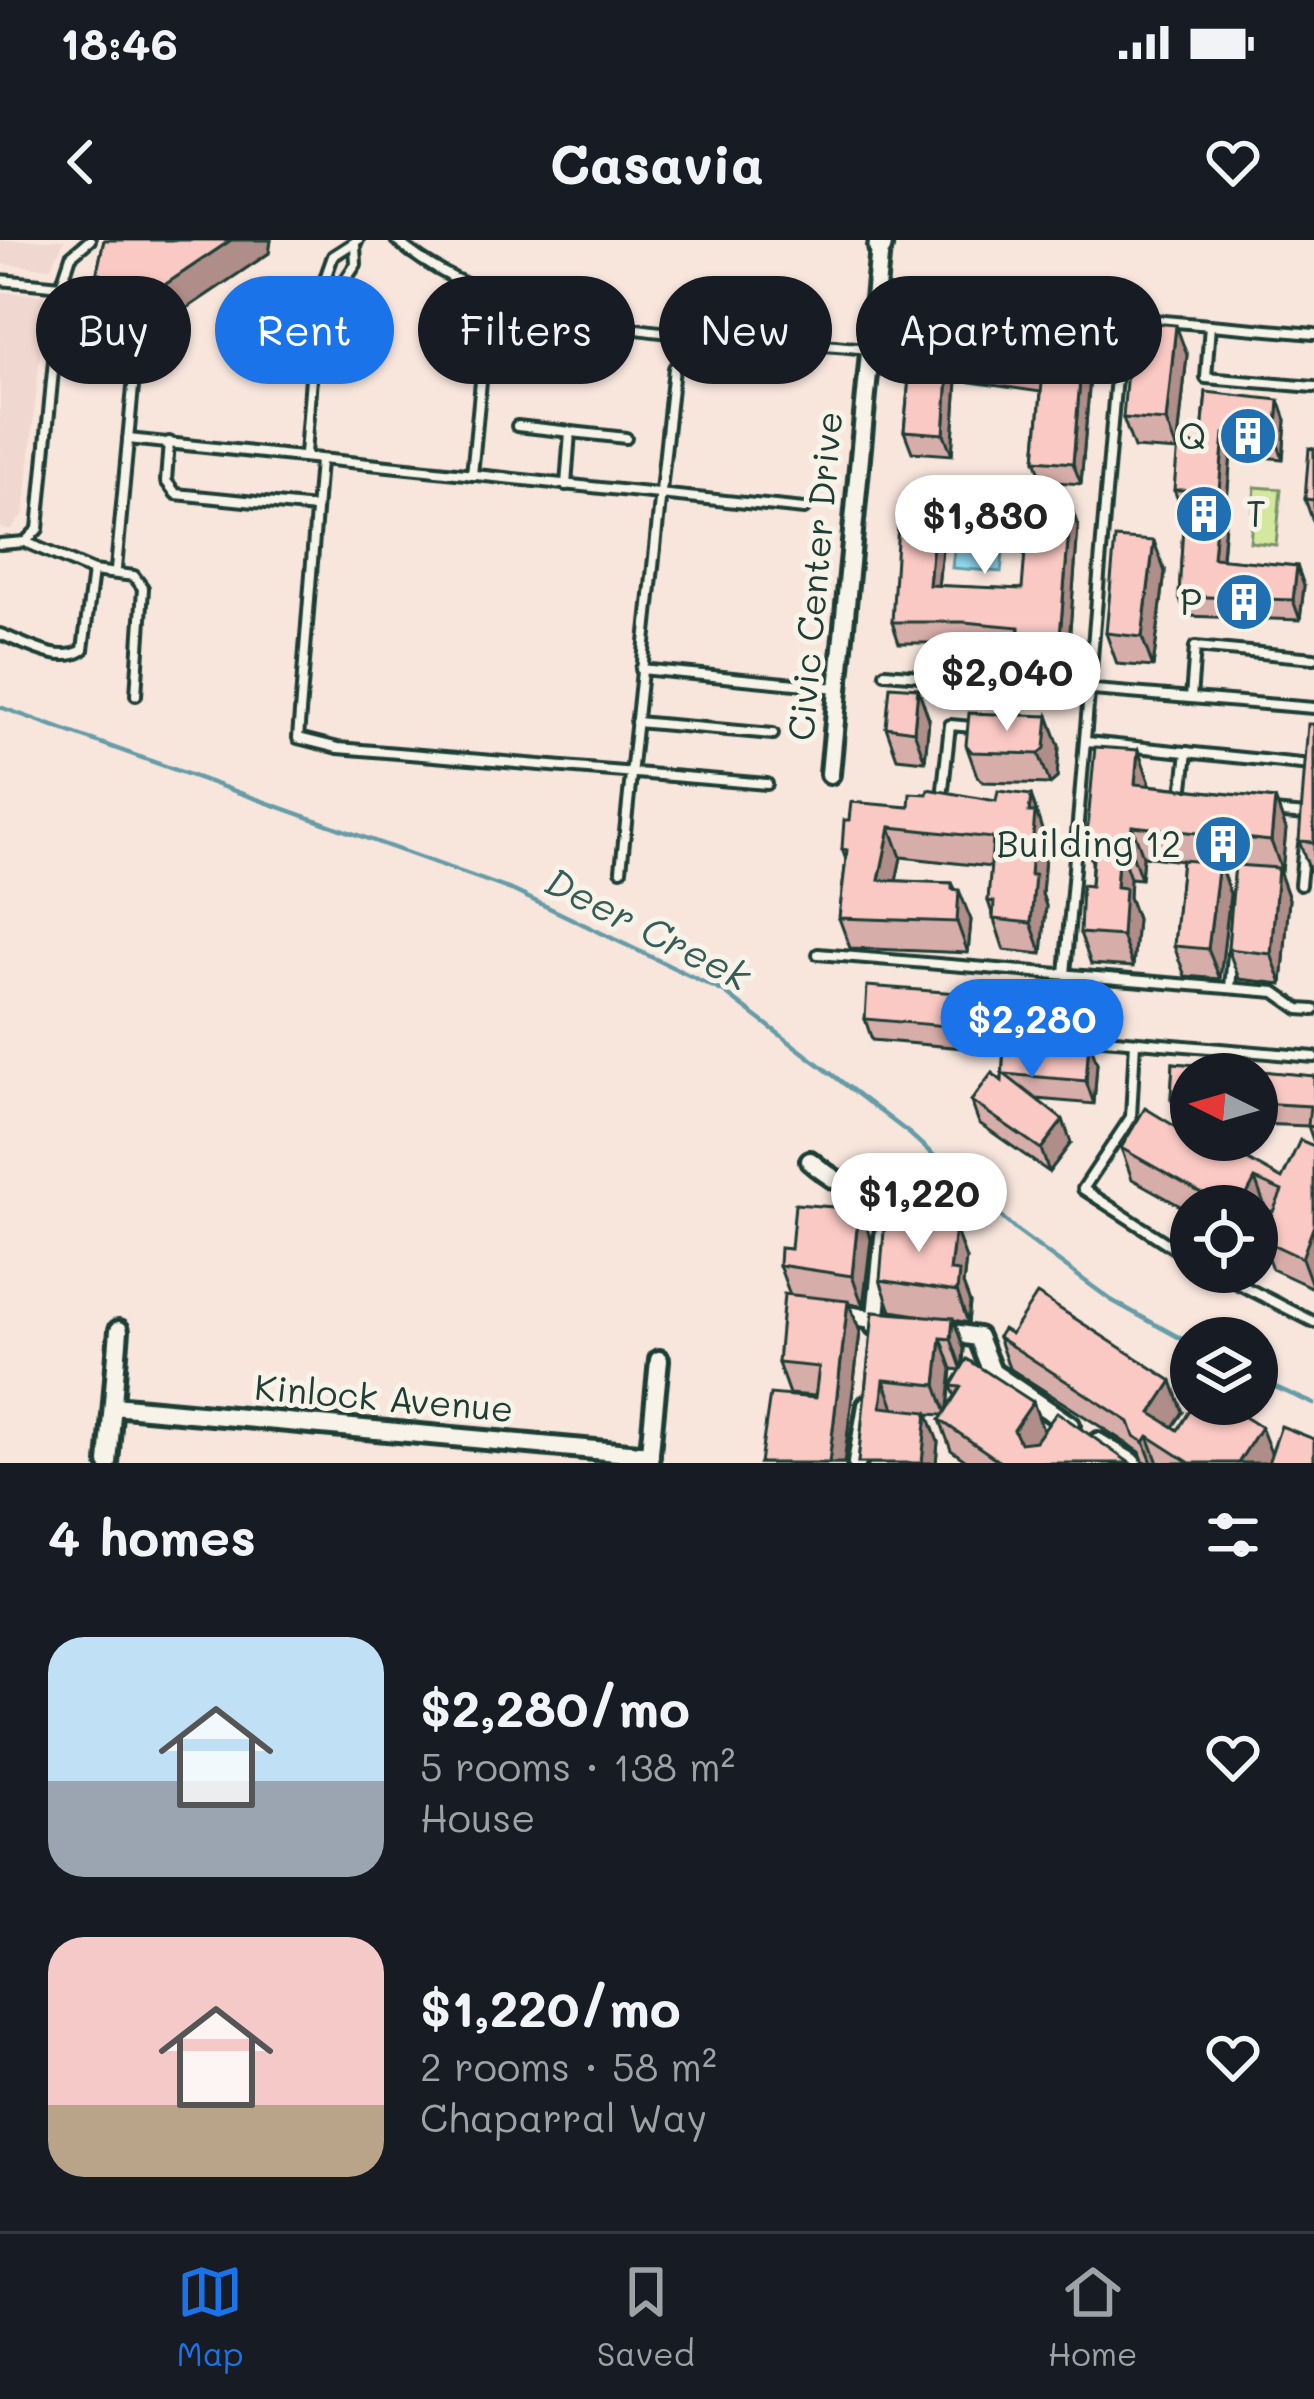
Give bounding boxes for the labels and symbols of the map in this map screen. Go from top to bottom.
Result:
building icon: Q [1217,405,1279,467]
street label: Civic Center Drive [776,409,851,742]
place label: Q [1178,411,1206,458]
pin: $1,830 [887,475,1083,577]
building icon: T [1173,483,1235,545]
place label: T [1246,489,1266,536]
building icon: P [1213,571,1275,633]
place label: P [1180,577,1202,624]
pin: $2,040 [909,632,1105,734]
building icon: Building 12 [1192,813,1254,875]
place label: Building 12 [997,819,1181,866]
water label: Deer Creek [538,854,761,1002]
pin: $2,280 [934,979,1130,1081]
north arrow [1170,1053,1278,1161]
pin: $1,220 [821,1153,1017,1255]
street label: Kinlock Avenue [253,1362,515,1431]

